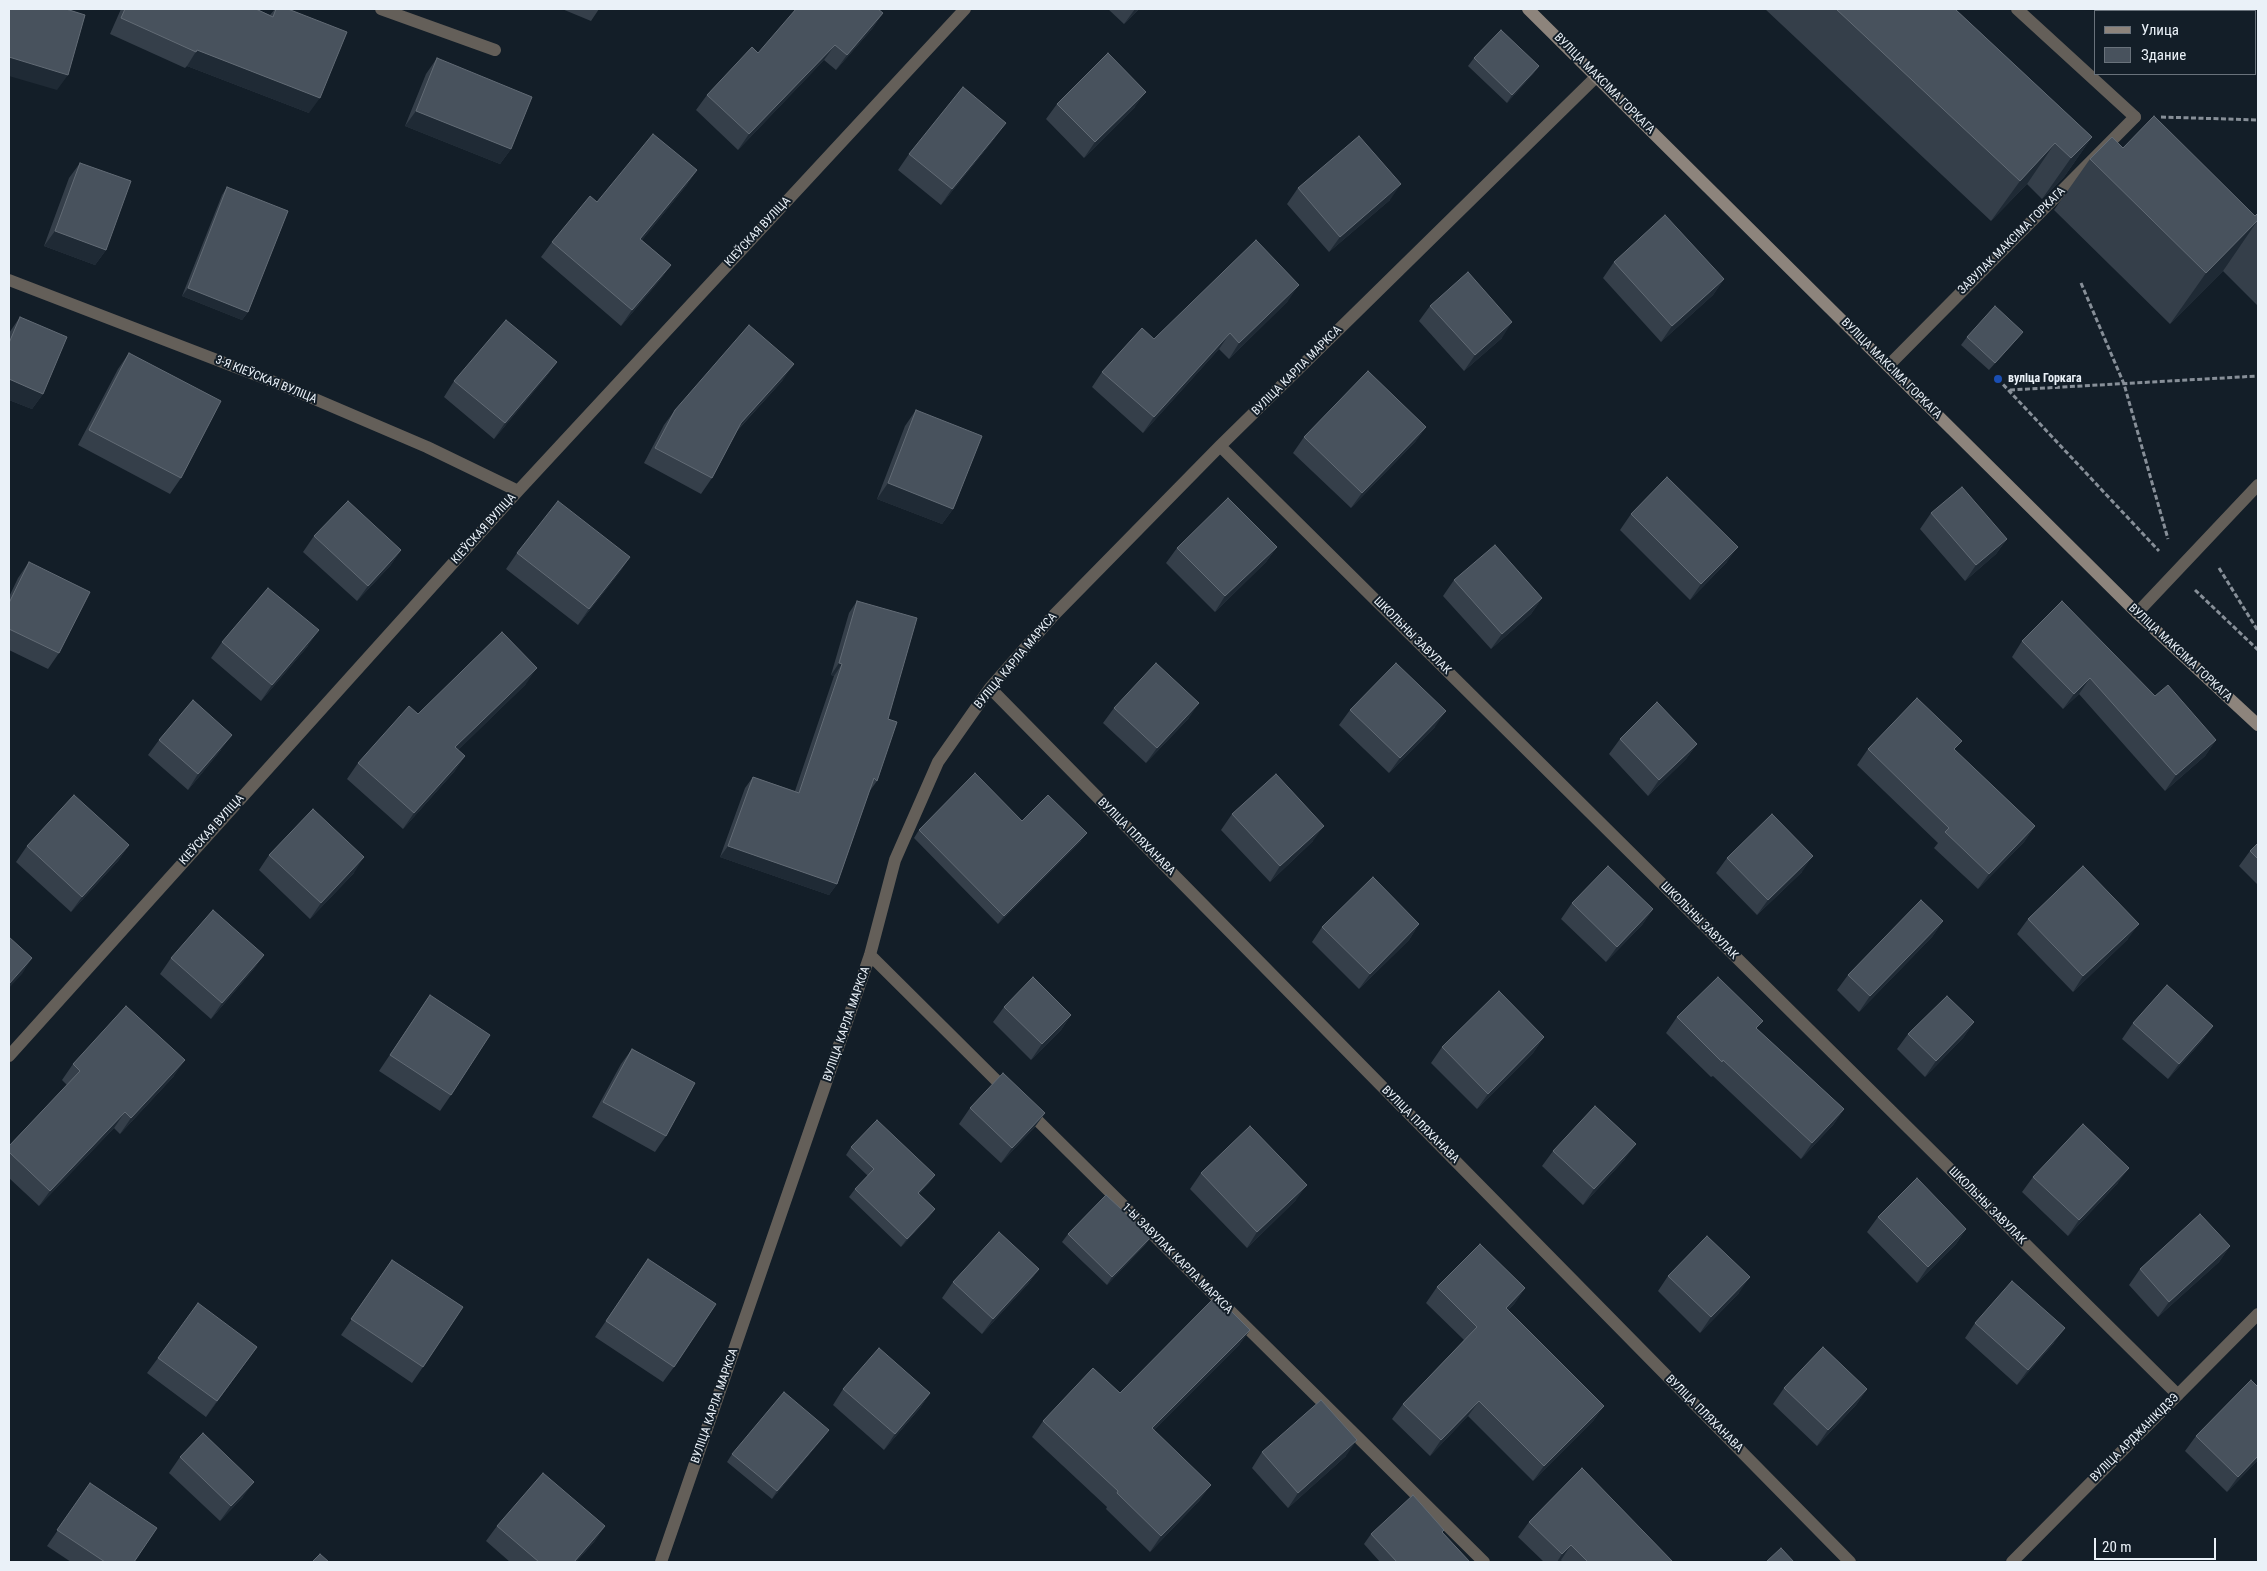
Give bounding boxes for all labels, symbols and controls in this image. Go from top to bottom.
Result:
legend [2094,10,2257,75]
text: Улица [2141,21,2179,39]
street label: ВУЛІЦА МАКСІМА ГОРКАГА [1551,31,1657,137]
text: Здание [2141,46,2186,64]
street label: ЗАВУЛАК МАКСІМА ГОРКАГА [1955,184,2069,298]
street label: КІЕЎСКАЯ ВУЛІЦА [722,194,794,270]
street label: ВУЛІЦА МАКСІМА ГОРКАГА [1838,316,1944,422]
street label: ВУЛІЦА КАРЛА МАРКСА [1249,323,1345,419]
street label: 3-Я КІЕЎСКАЯ ВУЛІЦА [213,353,319,407]
place label: вуліца Горкага [2008,372,2082,386]
marker: вуліца Горкага [1992,373,2004,385]
street label: КІЕЎСКАЯ ВУЛІЦА [449,491,519,567]
street label: ШКОЛЬНЫ ЗАВУЛАК [1370,594,1454,678]
street label: ВУЛІЦА МАКСІМА ГОРКАГА [2125,601,2235,705]
street label: ВУЛІЦА КАРЛА МАРКСА [972,610,1060,712]
street label: КІЕЎСКАЯ ВУЛІЦА [177,792,247,868]
street label: ВУЛІЦА ПЛЯХАНАВА [1094,795,1178,879]
street label: ШКОЛЬНЫ ЗАВУЛАК [1657,879,1741,963]
street label: ВУЛІЦА КАРЛА МАРКСА [821,965,873,1083]
street label: ВУЛІЦА ПЛЯХАНАВА [1378,1083,1462,1167]
street label: ШКОЛЬНЫ ЗАВУЛАК [1945,1164,2029,1248]
street label: 1-Ы ЗАВУЛАК КАРЛА МАРКСА [1119,1201,1235,1317]
street label: ВУЛІЦА КАРЛА МАРКСА [689,1347,741,1465]
street label: ВУЛІЦА ПЛЯХАНАВА [1662,1372,1746,1456]
street label: ВУЛІЦА АРДЖАНІКІДЗЭ [2088,1391,2182,1485]
scale bar [2097,1528,2220,1560]
text: 20 m [2102,1538,2132,1556]

